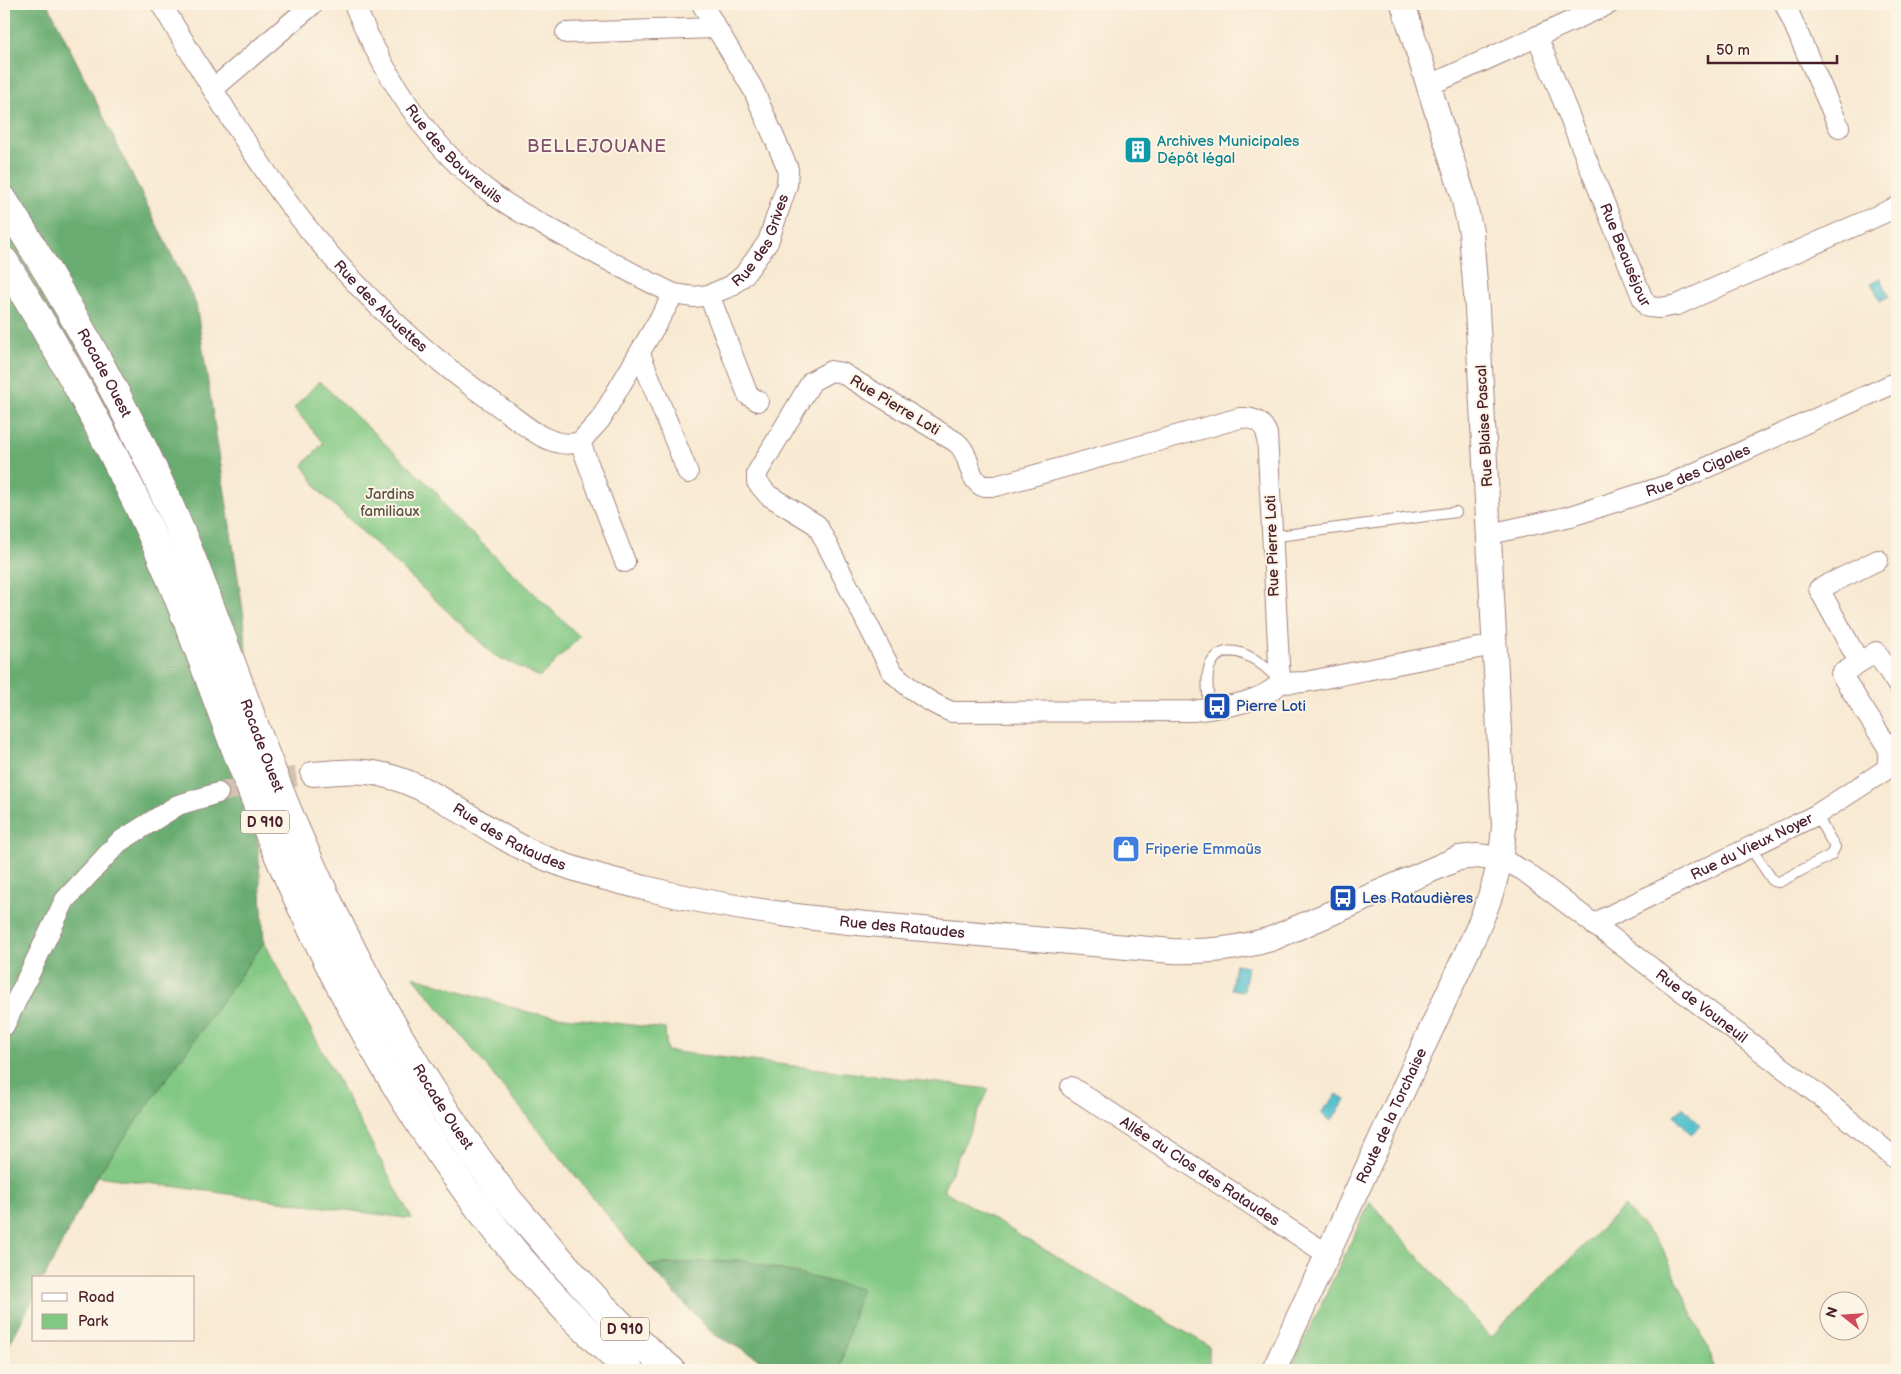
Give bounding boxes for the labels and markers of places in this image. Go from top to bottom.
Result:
place label: Archives Municipales Dépôt légal [1157,132,1300,168]
building icon: Archives Municipales Dépôt légal [1123,135,1153,165]
bus stop icon: Pierre Loti [1202,691,1232,721]
place label: Pierre Loti [1236,697,1306,716]
shop icon: Friperie Emmaüs [1111,834,1141,864]
place label: Friperie Emmaüs [1145,840,1262,859]
bus stop icon: Les Rataudières [1328,883,1358,913]
place label: Les Rataudières [1362,889,1474,908]

